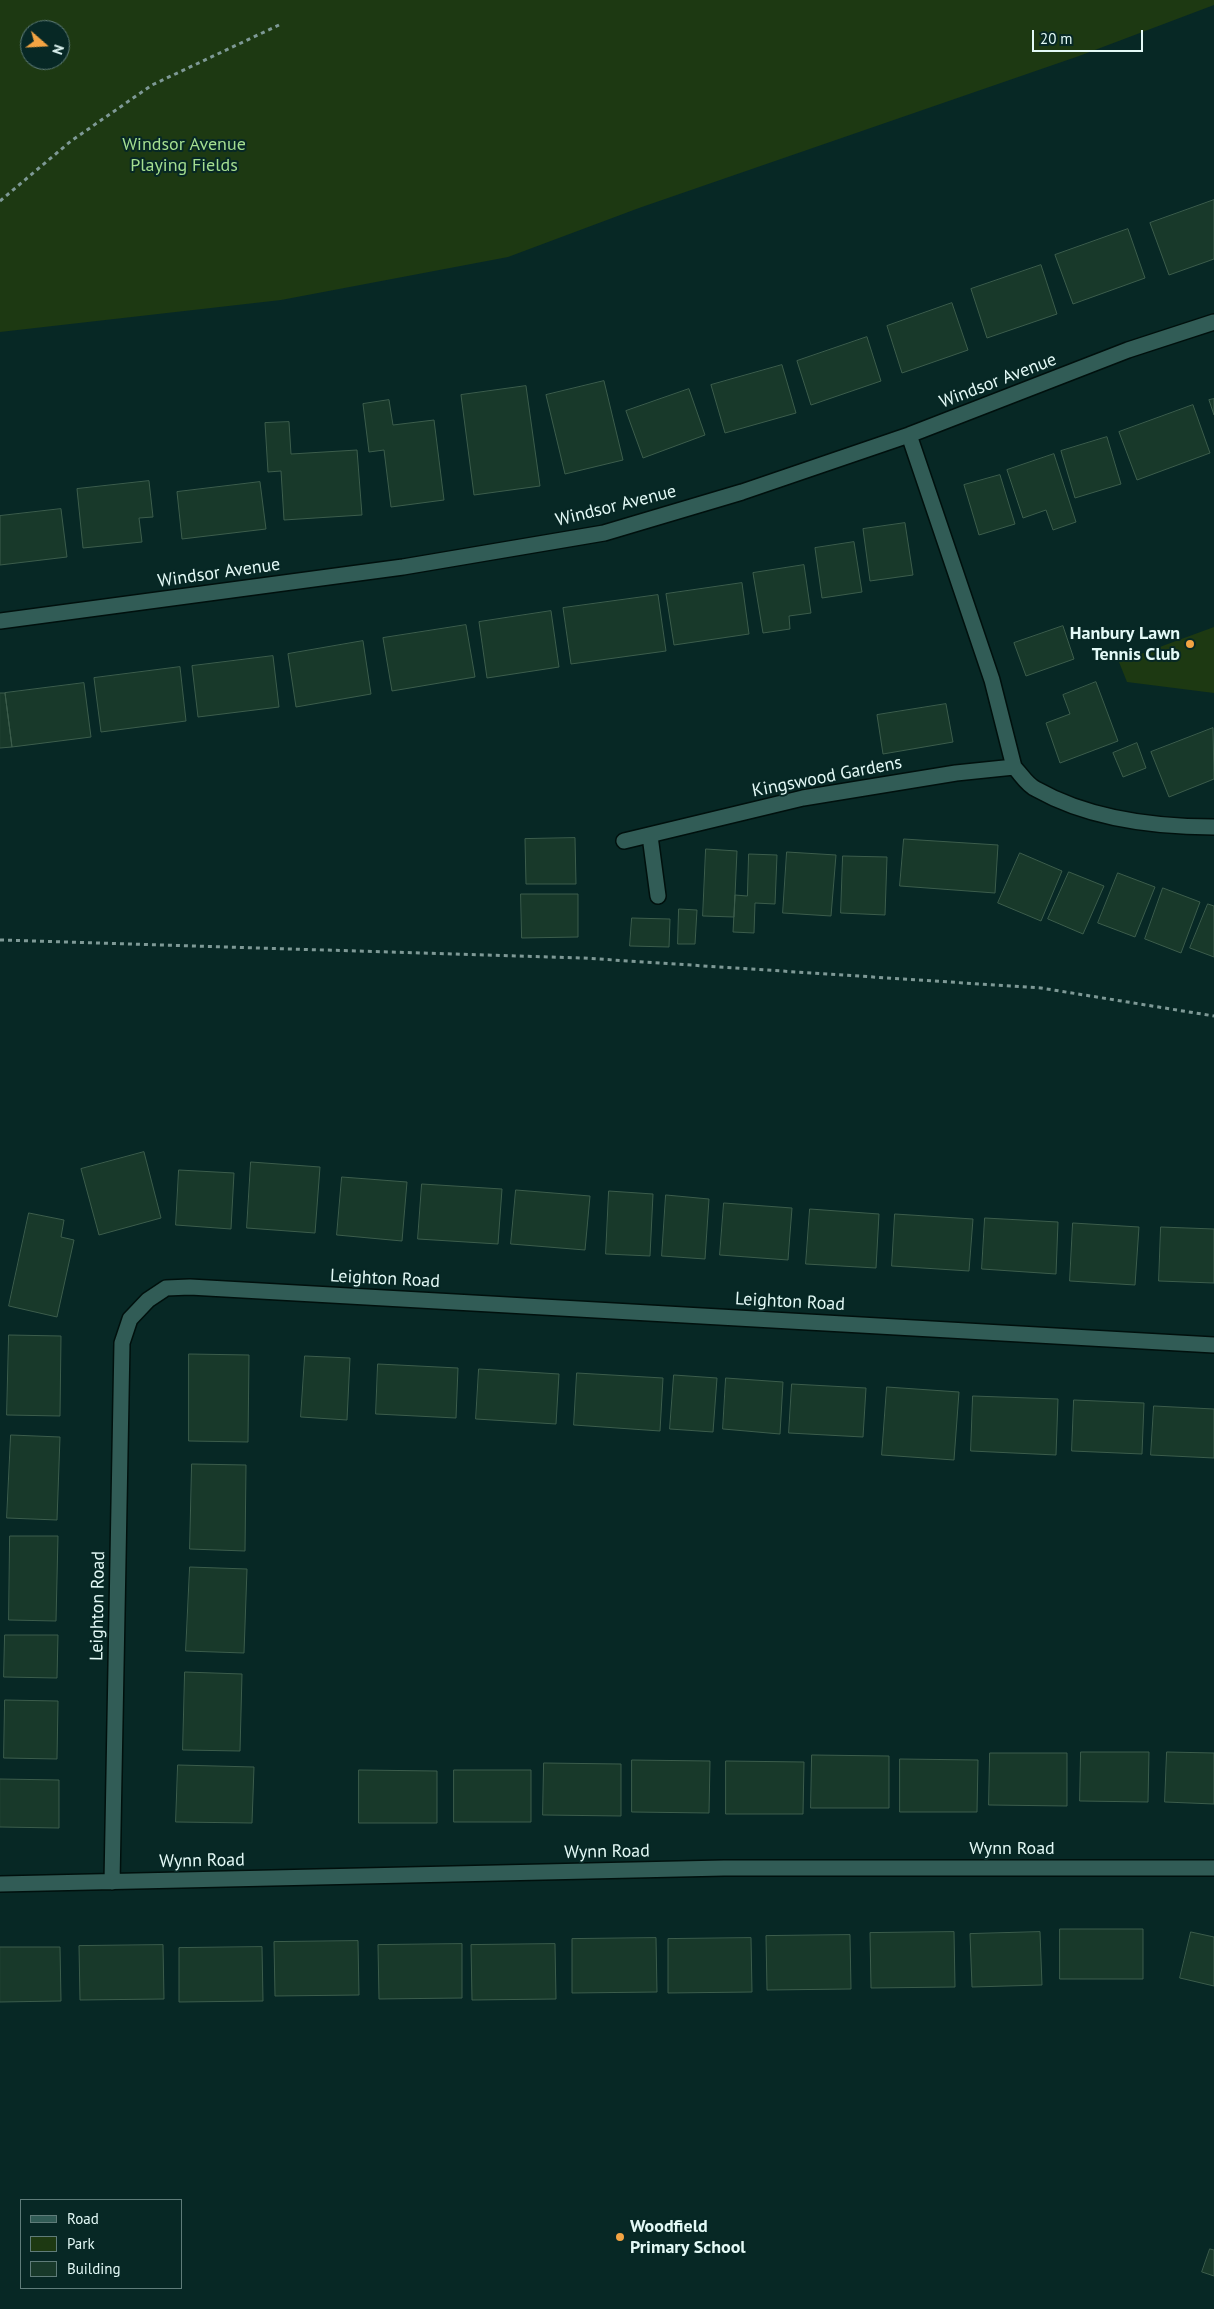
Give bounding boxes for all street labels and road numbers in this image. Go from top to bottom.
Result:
street label: Windsor Avenue [936,349,1060,413]
street label: Windsor Avenue [553,481,679,531]
street label: Windsor Avenue [156,554,282,592]
street label: Kingswood Gardens [750,752,904,802]
street label: Leighton Road [329,1265,441,1293]
street label: Leighton Road [734,1288,846,1316]
street label: Leighton Road [86,1551,110,1661]
street label: Wynn Road [969,1838,1055,1860]
street label: Wynn Road [564,1840,650,1864]
street label: Wynn Road [159,1849,245,1873]

